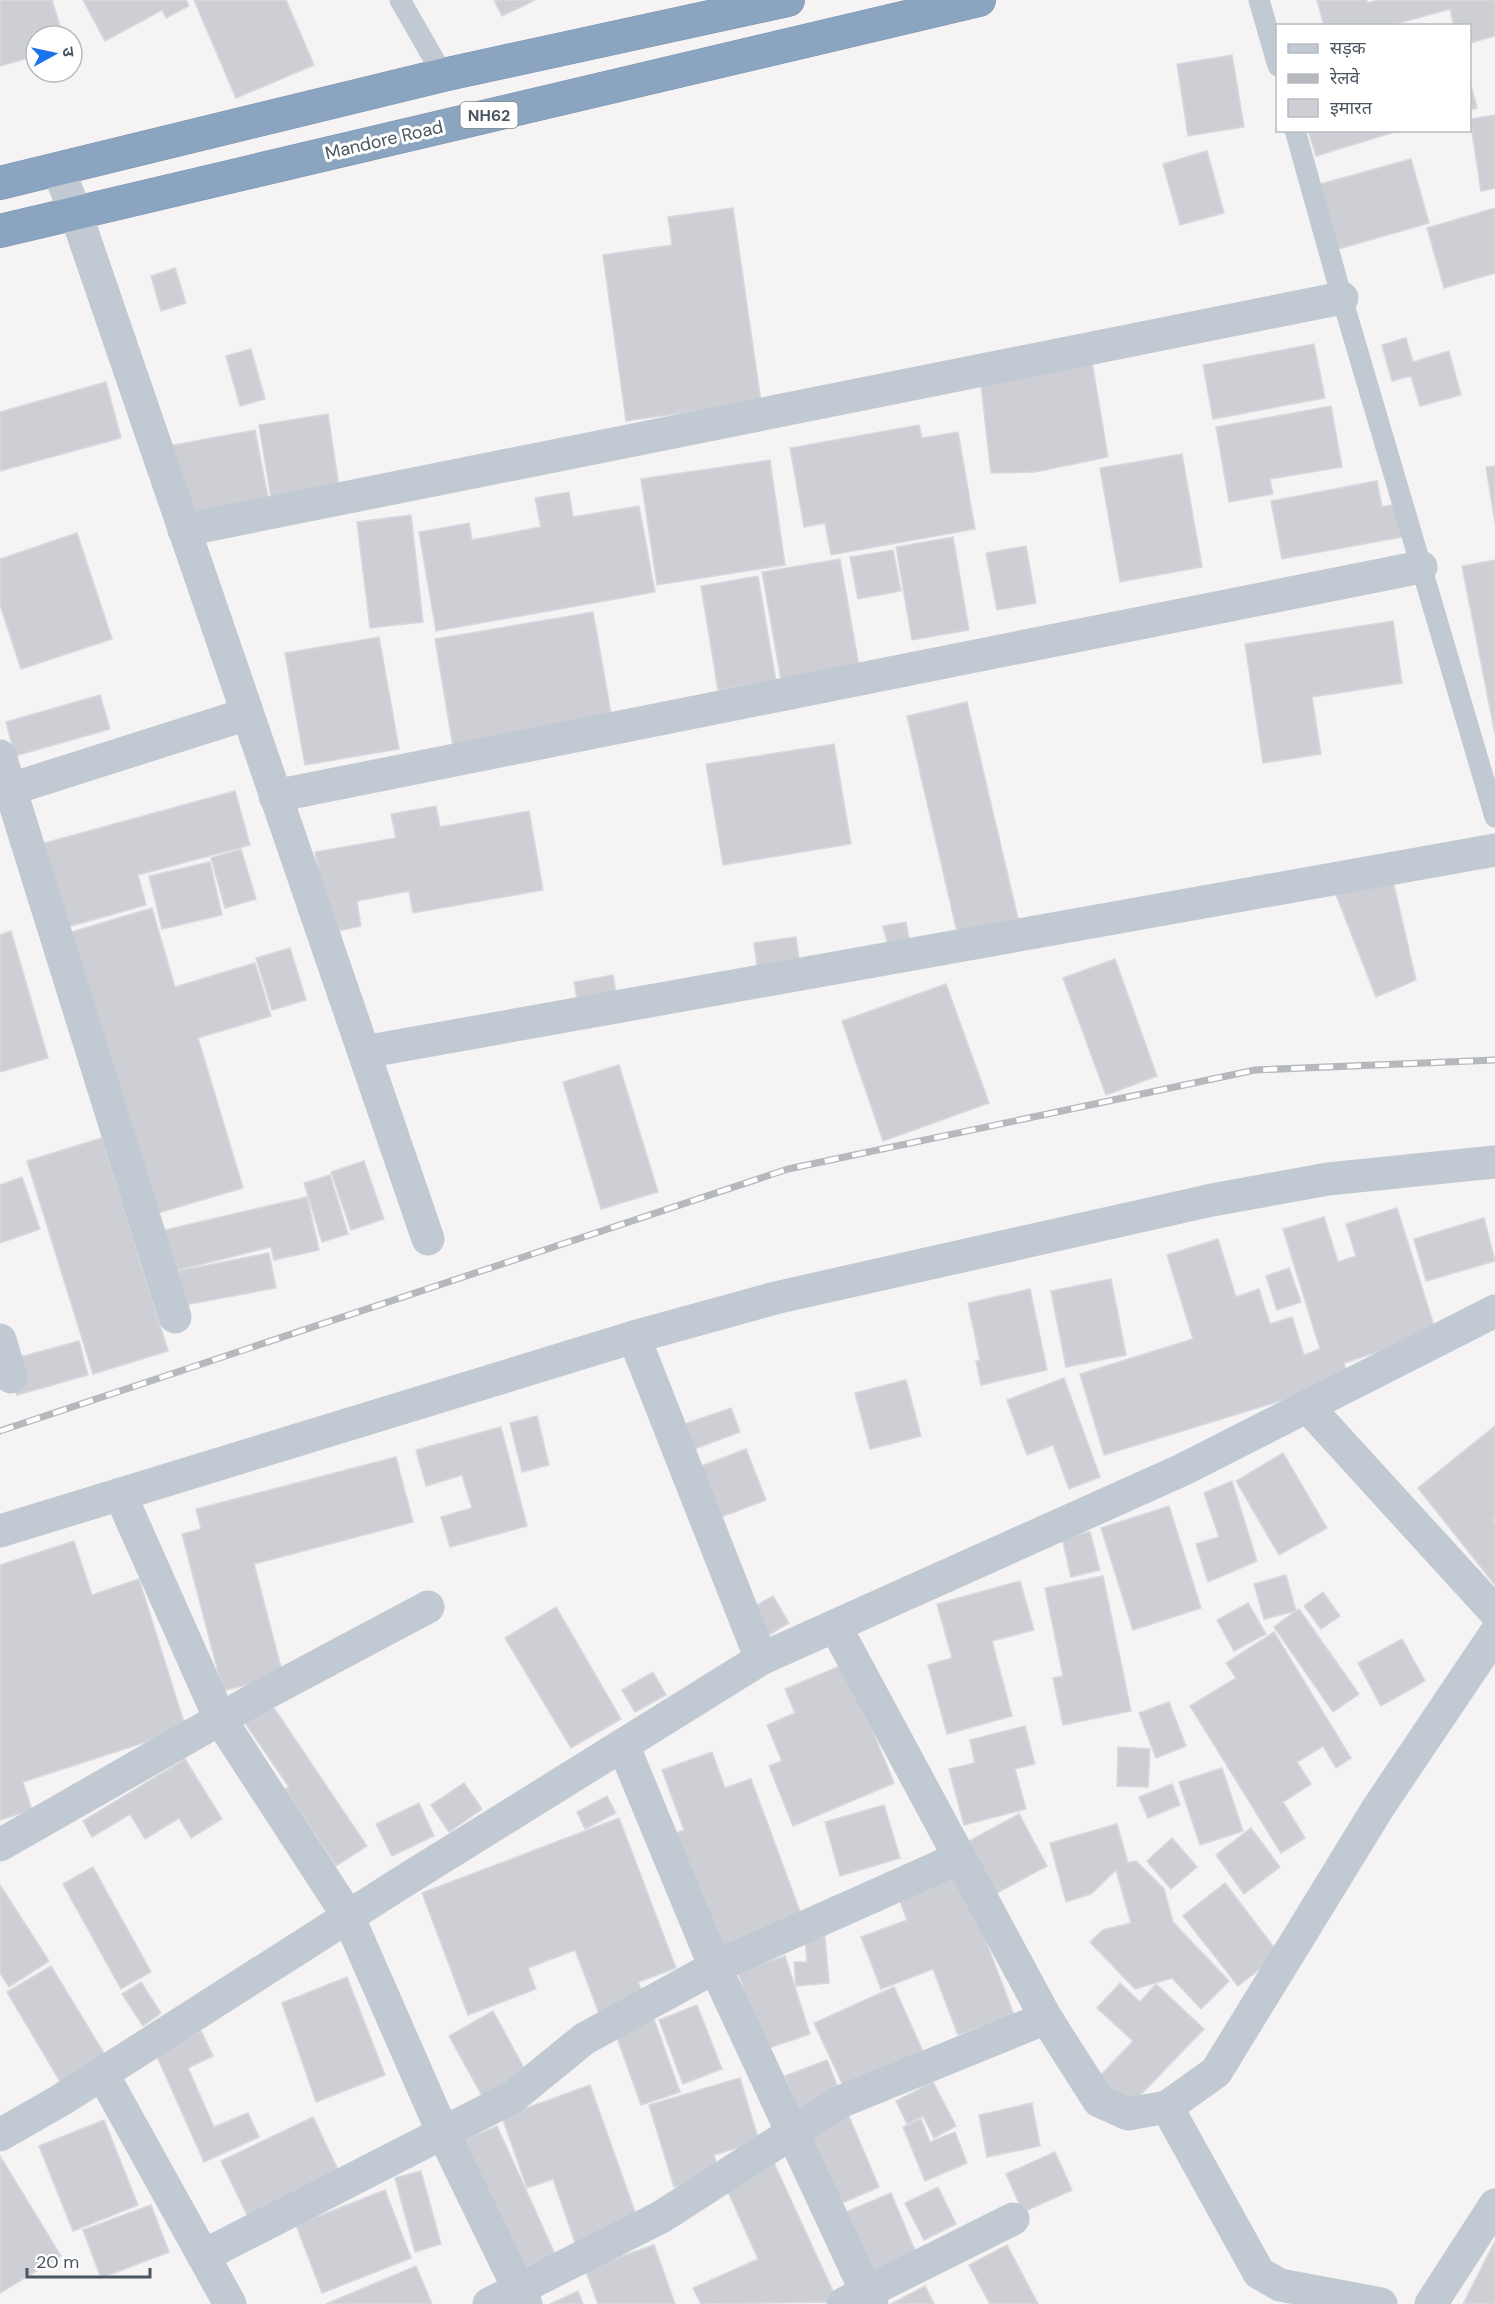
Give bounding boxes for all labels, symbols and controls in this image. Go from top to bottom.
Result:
north arrow [24,24,84,84]
legend [1276,24,1471,132]
text: सड़क [1330,36,1367,60]
text: उ [57,46,79,59]
text: रेलवे [1329,66,1361,90]
text: इमारत [1330,96,1373,120]
road number: NH62 [460,102,518,128]
street label: Mandore Road [323,115,445,165]
scale bar [27,2241,150,2279]
text: 20 m [36,2250,79,2274]

